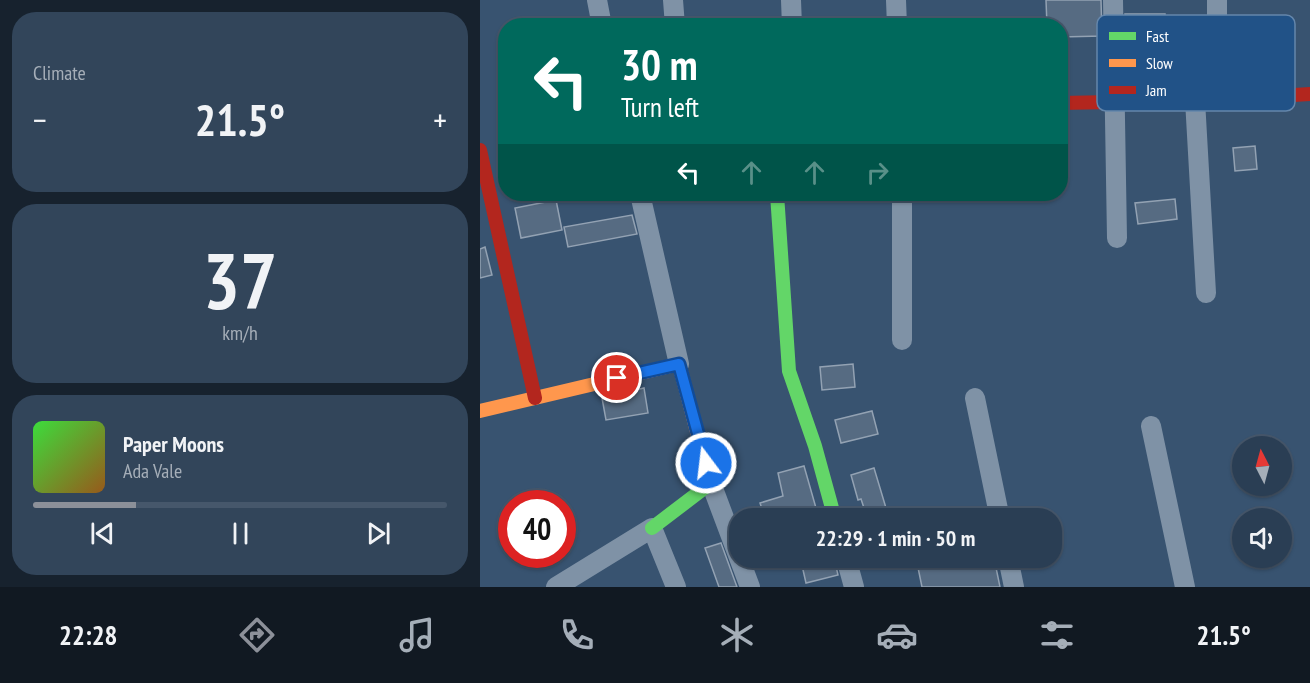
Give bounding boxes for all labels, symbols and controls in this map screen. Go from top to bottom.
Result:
legend [1097,15,1295,111]
text: Fast [1146,26,1169,46]
text: 30 m [621,37,698,92]
icon: left [522,42,600,120]
text: Slow [1146,53,1173,73]
text: Climate [33,60,86,86]
text: Jam [1145,80,1167,100]
text: 21.5° [195,90,285,148]
text: Turn left [621,90,699,124]
text: − [33,98,47,141]
text: + [433,98,447,141]
icon: left [672,156,705,189]
icon: ahead [735,156,768,189]
icon: ahead [798,156,831,189]
icon: right [861,156,894,189]
text: 37 [203,230,277,331]
text: km/h [222,320,258,346]
pin [591,352,642,403]
icon: arrive [600,361,633,394]
text: Paper Moons [123,430,224,458]
position arrow [674,431,738,495]
north arrow [1232,436,1292,496]
map controls [1232,436,1292,568]
text: Ada Vale [123,458,182,484]
speed limit sign: 40 [498,490,576,568]
button: sound [1232,508,1292,568]
icon: previous [86,517,119,550]
icon: pause [224,517,257,550]
icon: next [362,517,395,550]
text: 22:29 · 1 min · 50 m [816,524,975,552]
icon: directions [236,614,278,656]
icon: music [396,614,438,656]
icon: phone [556,614,598,656]
icon: climate [716,614,758,656]
icon: car [876,614,918,656]
icon: filters [1036,614,1078,656]
text: 22:28 [59,618,117,652]
text: 21.5° [1197,618,1251,652]

